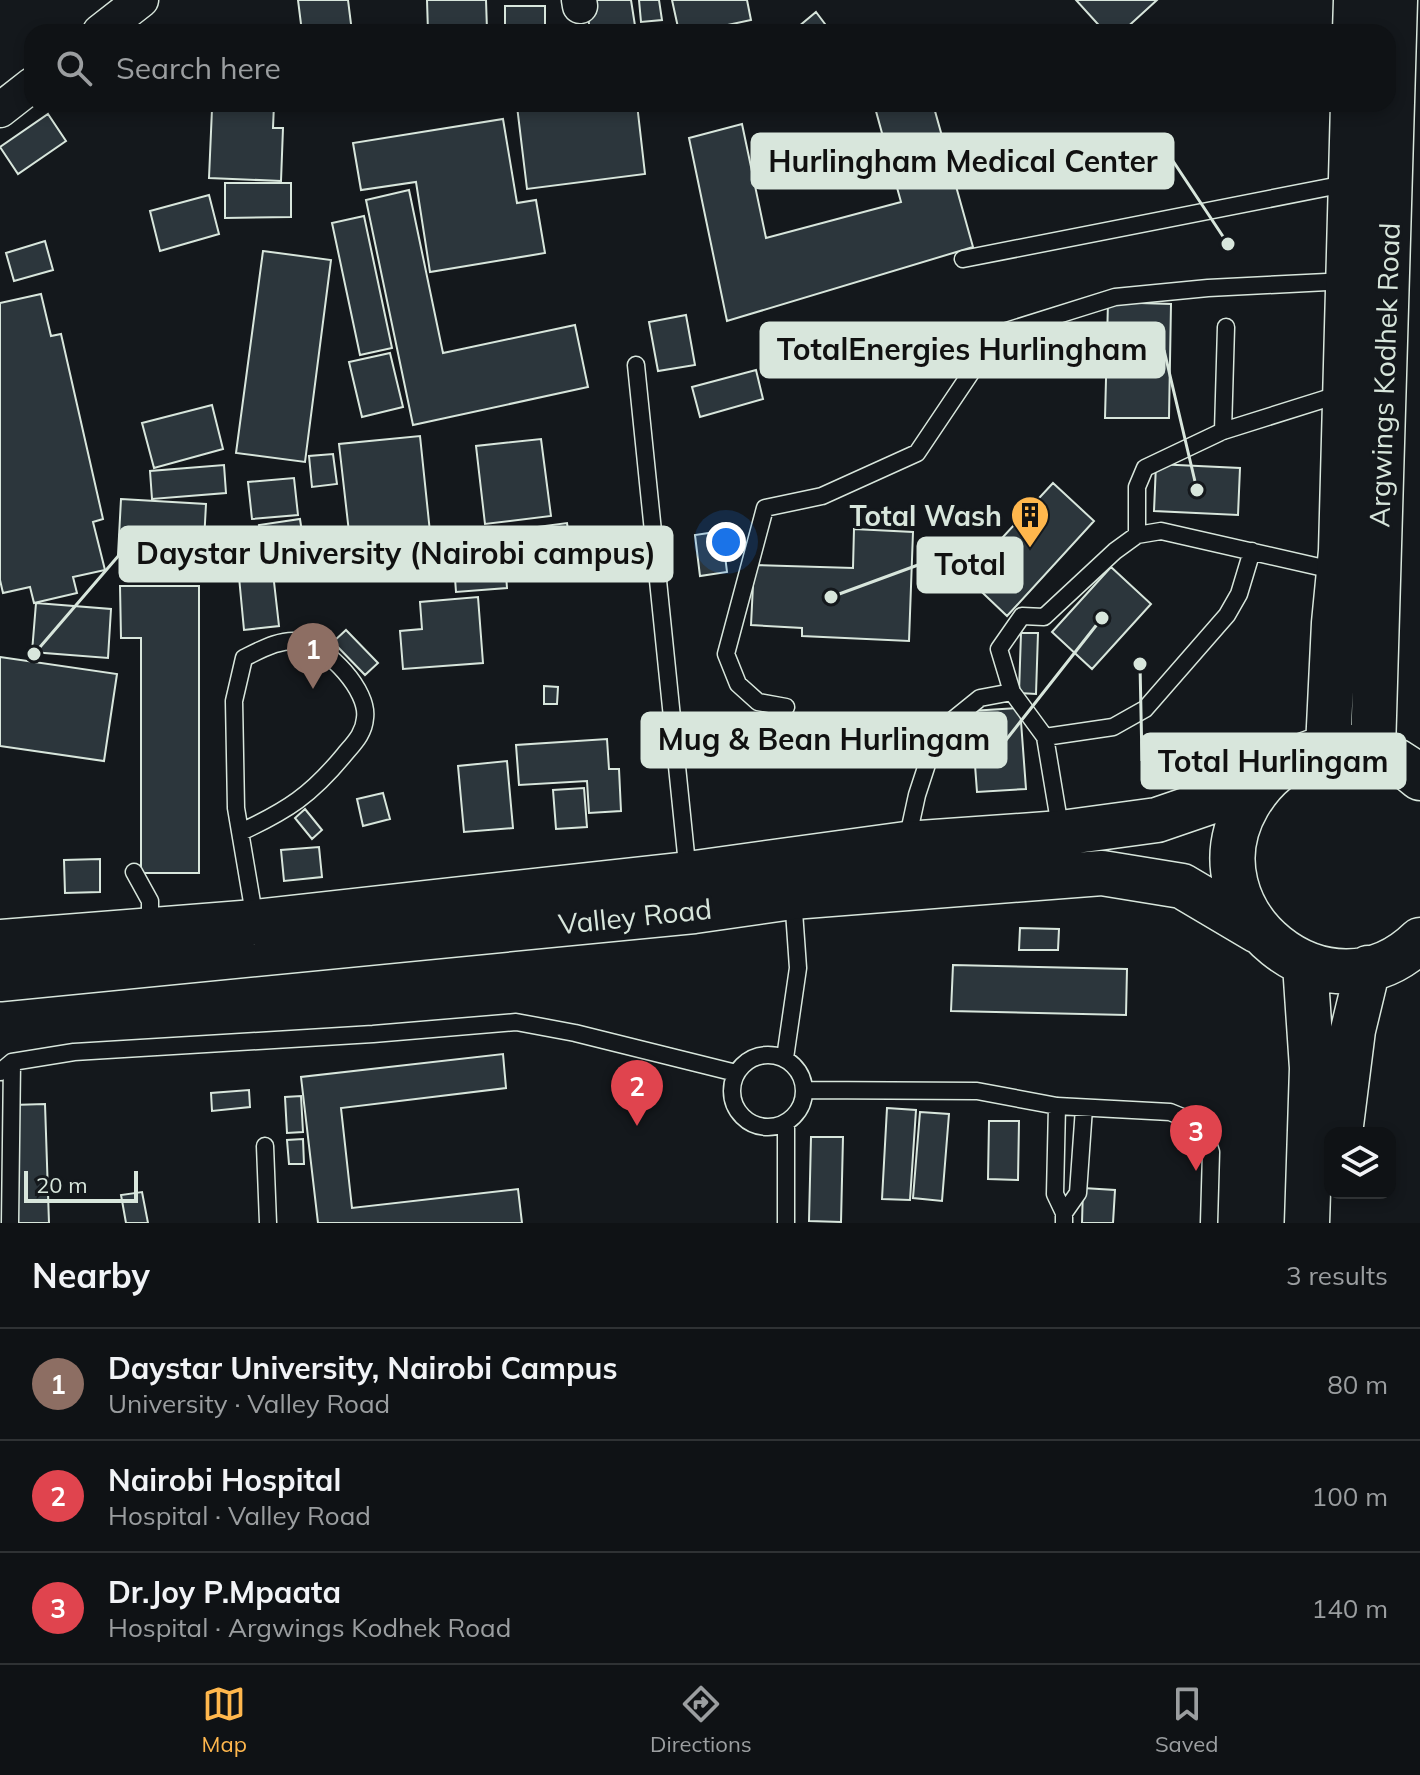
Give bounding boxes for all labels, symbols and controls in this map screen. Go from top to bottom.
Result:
search box [24,24,1396,112]
icon: search [52,46,96,90]
text: Search here [116,49,281,87]
callout: Hurlingham Medical Center [752,134,1173,188]
text: Hurlingham Medical Center [768,142,1158,180]
street label: Argwings Kodhek Road [1361,222,1407,528]
callout: TotalEnergies Hurlingham [761,323,1164,377]
text: TotalEnergies Hurlingham [777,330,1147,368]
building icon: Total Wash [1009,494,1051,549]
place label: Total Wash [849,498,1002,533]
your location [706,522,746,562]
callout: Daystar University (Nairobi campus) [120,527,672,581]
text: Daystar University (Nairobi campus) [136,534,656,572]
callout: Total [918,538,1022,592]
text: Total [934,545,1006,583]
pin: 1 [287,623,339,689]
callout: Mug & Bean Hurlingam [642,713,1006,767]
text: Mug & Bean Hurlingam [658,720,990,758]
callout: Total Hurlingam [1142,734,1405,788]
text: Total Hurlingam [1158,742,1388,780]
street label: Valley Road [557,891,713,941]
pin: 2 [611,1060,663,1126]
pin: 3 [1170,1105,1222,1171]
map controls [1324,1127,1396,1199]
button: layers [1324,1127,1396,1199]
scale bar [24,1167,138,1203]
text: 20 m [36,1171,87,1199]
text: Nearby [32,1254,150,1297]
text: 3 results [1286,1259,1388,1292]
text: Daystar University, Nairobi Campus [108,1349,618,1387]
text: 1 [50,1368,66,1401]
text: 80 m [1327,1368,1388,1401]
text: University · Valley Road [108,1387,390,1420]
text: Nairobi Hospital [108,1461,341,1499]
text: 2 [50,1480,66,1513]
text: 100 m [1312,1480,1388,1513]
text: Hospital · Valley Road [108,1499,371,1532]
text: Dr.Joy P.Mpaata [108,1573,341,1611]
text: 3 [50,1592,66,1625]
text: 140 m [1312,1592,1388,1625]
text: Hospital · Argwings Kodhek Road [108,1611,511,1644]
tab: Map [202,1682,247,1758]
tab: Directions [650,1682,752,1758]
tab: Saved [1155,1682,1218,1758]

